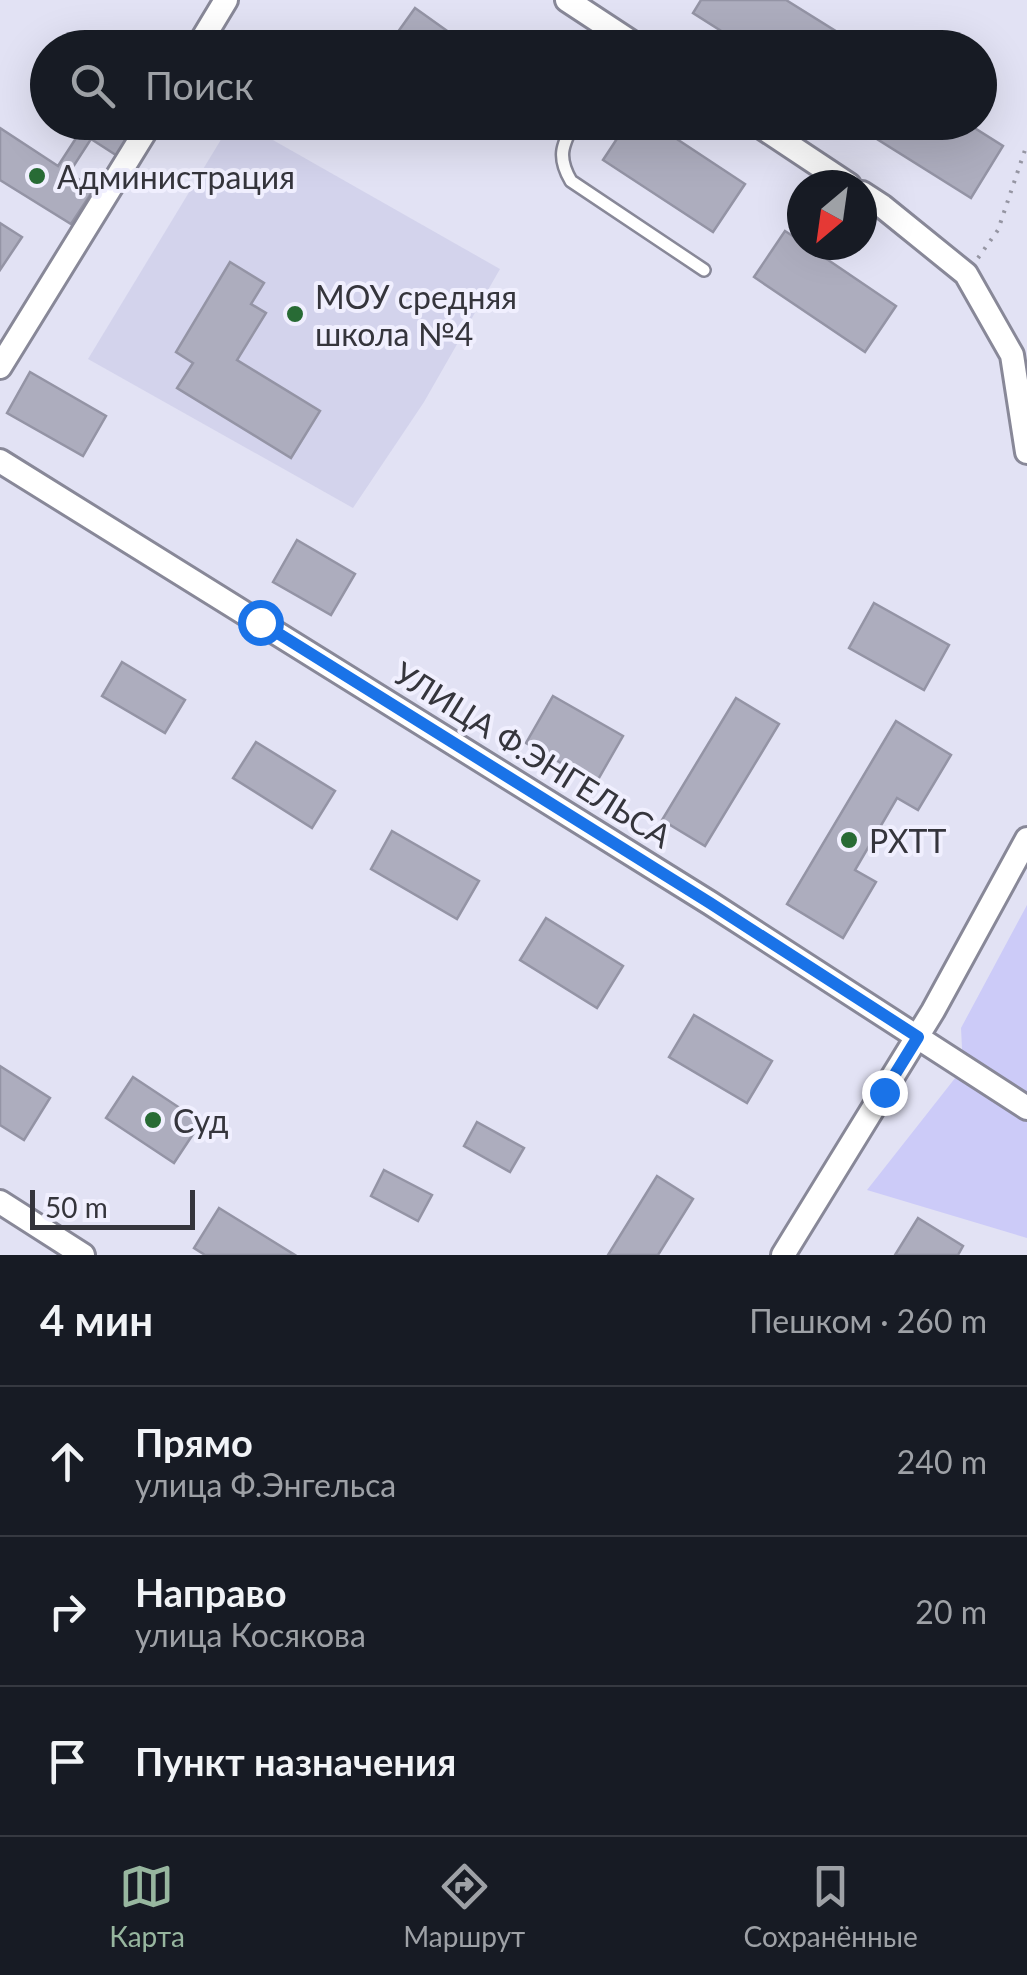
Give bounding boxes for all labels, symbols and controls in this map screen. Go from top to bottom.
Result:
search box [30,30,997,140]
icon: search [65,58,120,113]
text: Поиск [145,62,254,108]
place label: Администрация [57,157,295,196]
marker: Администрация [26,165,48,187]
north arrow [787,170,877,260]
place label: МОУ средняя школа №4 [315,277,517,353]
marker: МОУ средняя школа №4 [284,303,306,325]
route start [238,600,284,646]
street label: УЛИЦА Ф.ЭНГЕЛЬСА [387,653,679,855]
place label: РХТТ [869,821,946,860]
marker: РХТТ [838,829,860,851]
route end [862,1070,908,1116]
place label: Суд [173,1101,229,1140]
marker: Суд [142,1109,164,1131]
scale bar [30,1185,195,1230]
text: 50 m [45,1190,108,1224]
text: 4 мин [40,1295,153,1345]
text: Пешком · 260 m [749,1301,987,1340]
text: Прямо [135,1419,253,1465]
icon: ahead [40,1434,95,1489]
text: 240 m [897,1442,987,1481]
text: улица Ф.Энгельса [135,1465,396,1504]
text: Направо [135,1569,287,1615]
icon: right [40,1584,95,1639]
text: 20 m [915,1592,987,1631]
text: улица Косякова [135,1615,366,1654]
icon: arrive [40,1734,95,1789]
text: Пункт назначения [135,1738,456,1784]
tab: Карта [109,1859,185,1953]
tab: Маршрут [403,1859,525,1953]
tab: Сохранённые [744,1859,918,1953]

